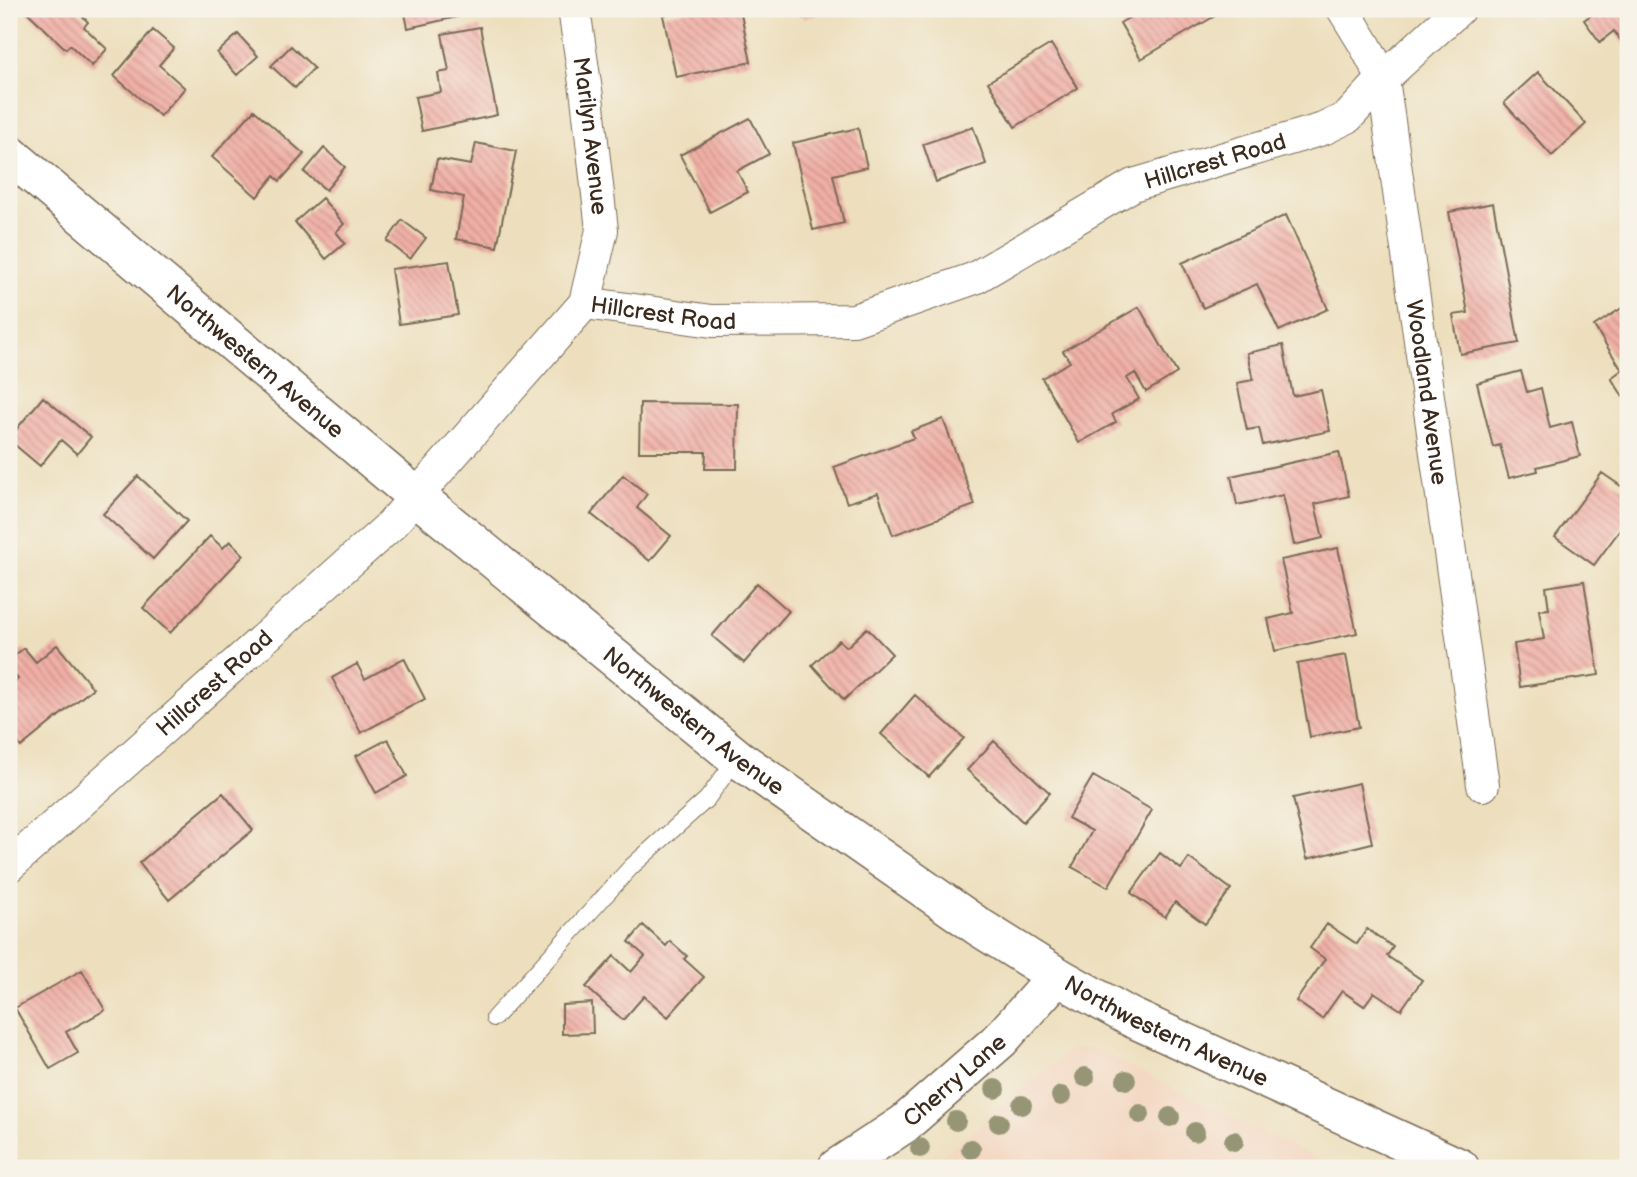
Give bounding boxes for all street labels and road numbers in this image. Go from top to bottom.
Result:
street label: Marilyn Avenue [566,55,613,216]
street label: Hillcrest Road [1141,128,1289,196]
street label: Northwestern Avenue [160,279,349,445]
street label: Hillcrest Road [589,291,736,336]
street label: Woodland Avenue [1399,298,1453,487]
street label: Hillcrest Road [151,624,279,743]
street label: Northwestern Avenue [597,641,789,802]
street label: Northwestern Avenue [1059,970,1273,1093]
street label: Cherry Lane [898,1028,1012,1133]

